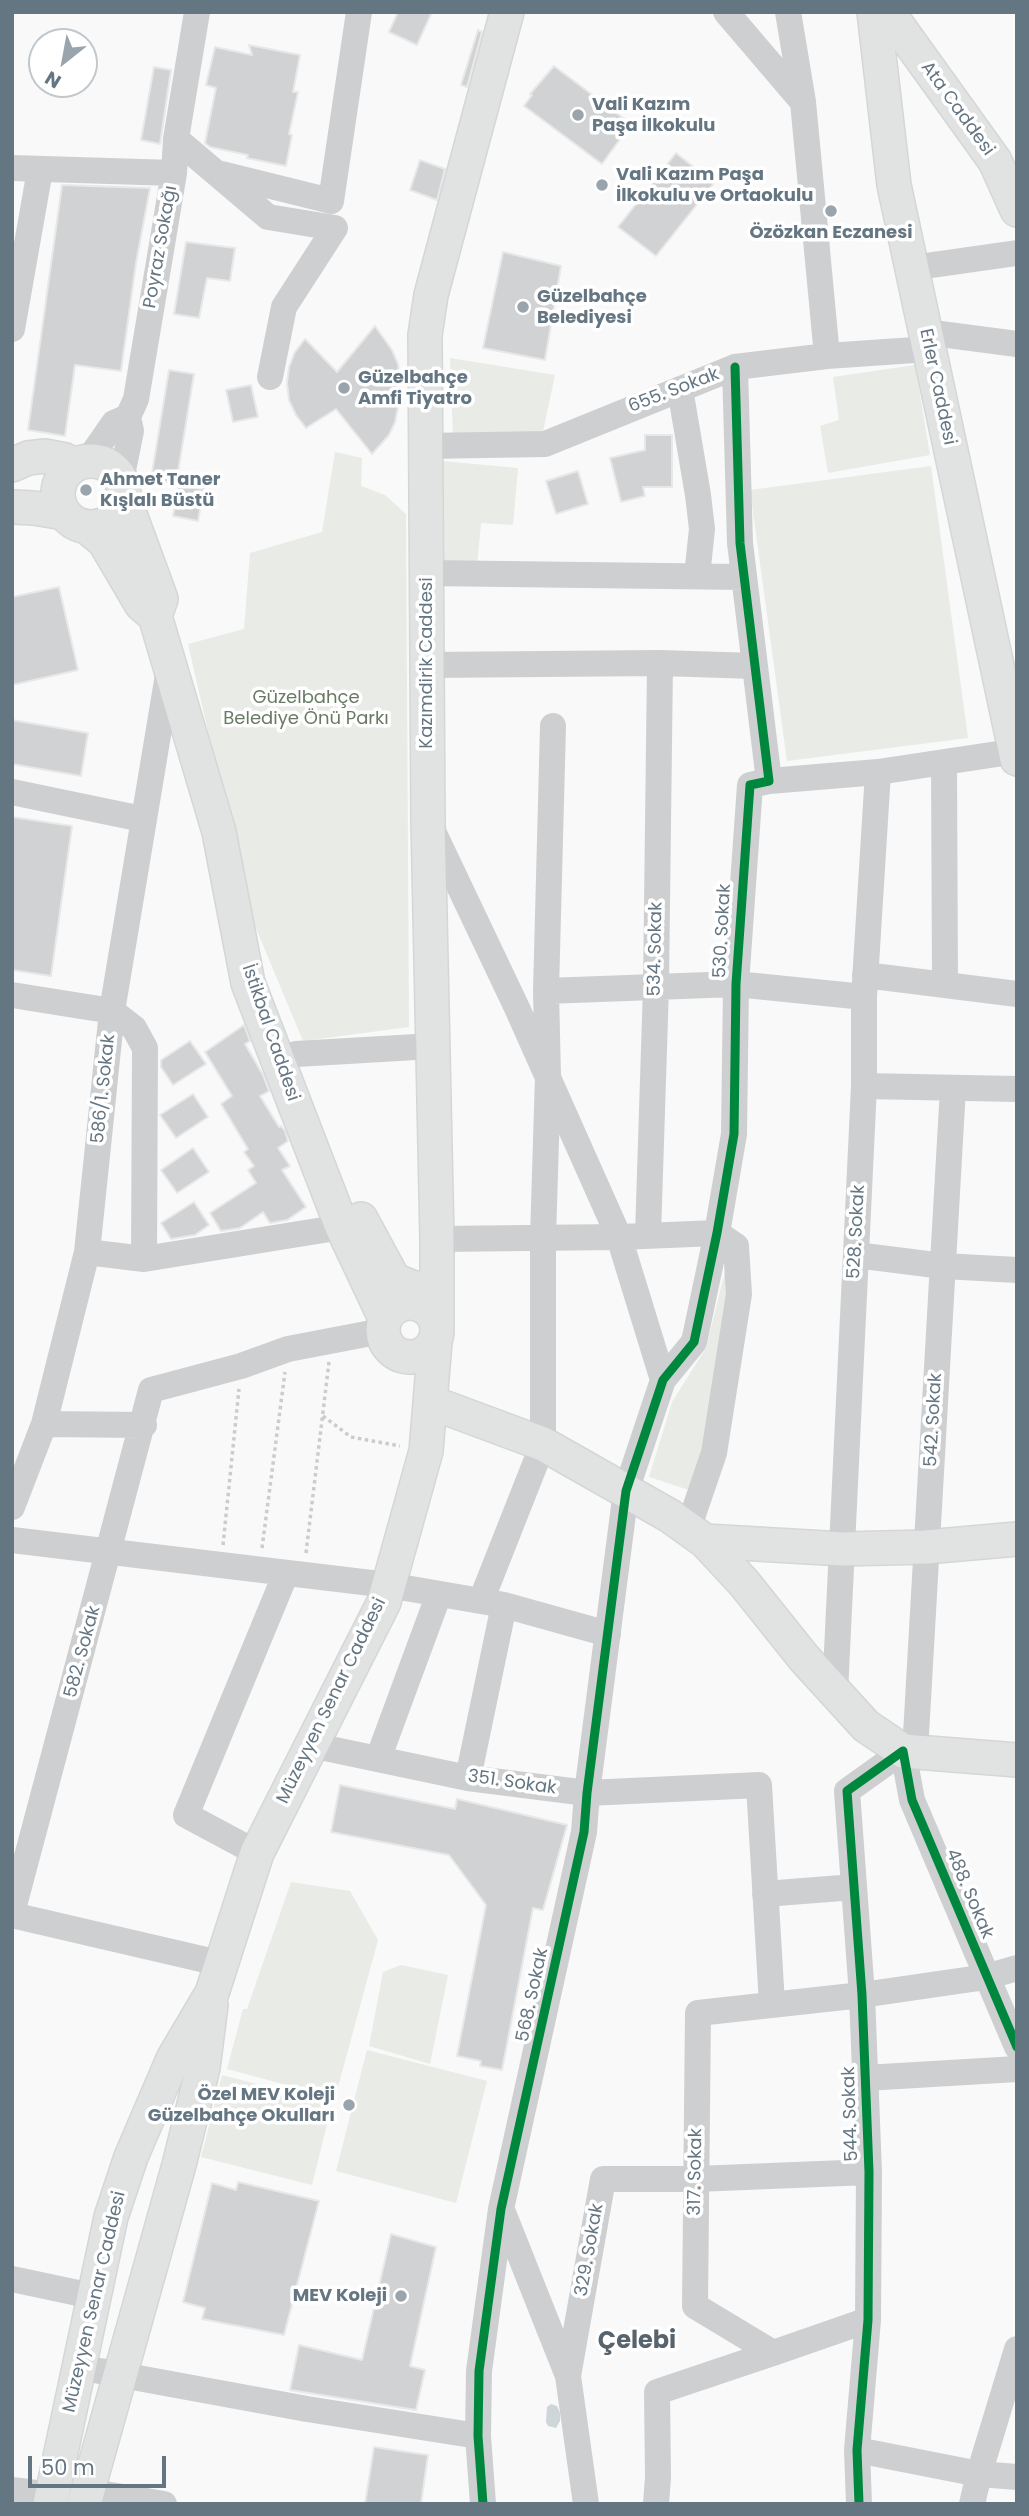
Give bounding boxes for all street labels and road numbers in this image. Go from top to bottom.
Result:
street label: Ata Caddesi [916,58,998,160]
street label: Poyraz Sokağı [140,184,182,310]
street label: Erler Caddesi [914,327,960,447]
street label: 655. Sokak [626,364,722,418]
street label: Kazımdirik Caddesi [416,577,438,749]
street label: 530. Sokak [710,883,736,979]
street label: 534. Sokak [644,902,668,996]
street label: İstikbal Caddesi [237,962,303,1104]
street label: 586/1. Sokak [88,1033,120,1145]
street label: 528. Sokak [844,1184,870,1280]
street label: 542. Sokak [921,1372,947,1468]
street label: Müzeyyen Senar Caddesi [273,1595,391,1807]
street label: 582. Sokak [60,1604,106,1700]
street label: 351. Sokak [466,1766,558,1800]
street label: 488. Sokak [940,1846,998,1942]
street label: 568. Sokak [513,1946,553,2044]
street label: 544. Sokak [839,2066,863,2162]
street label: 317. Sokak [684,2128,708,2216]
street label: Müzeyyen Senar Caddesi [59,2189,131,2415]
street label: 329. Sokak [571,2202,609,2298]

